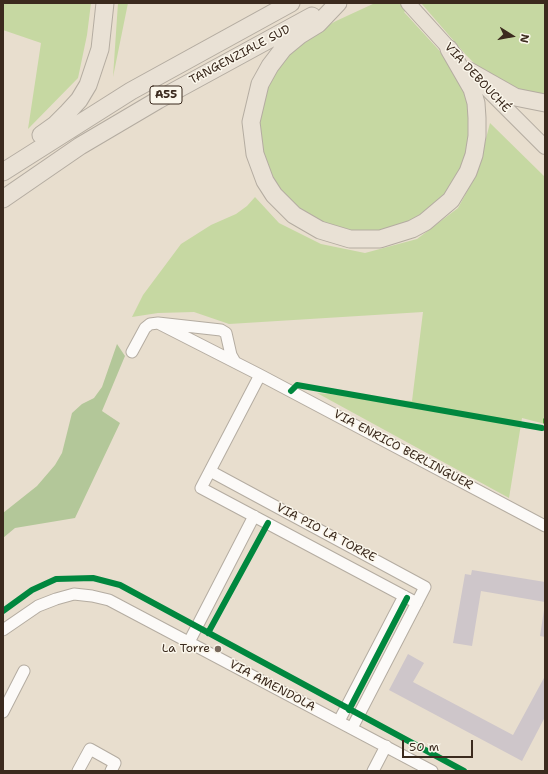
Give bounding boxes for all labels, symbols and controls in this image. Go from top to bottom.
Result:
north arrow [492,16,532,56]
street label: TANGENZIALE SUD [187,22,293,88]
text: N [516,33,532,44]
street label: VIA DEBOUCHÉ [441,40,513,116]
road number: A55 [150,86,182,104]
street label: VIA ENRICO BERLINGUER [331,407,475,493]
street label: VIA PIO LA TORRE [274,501,378,565]
place label: La Torre [162,642,210,656]
marker: La Torre [213,644,223,654]
street label: VIA AMENDOLA [227,657,317,715]
scale bar [404,732,475,758]
text: 50 m [409,739,439,755]

